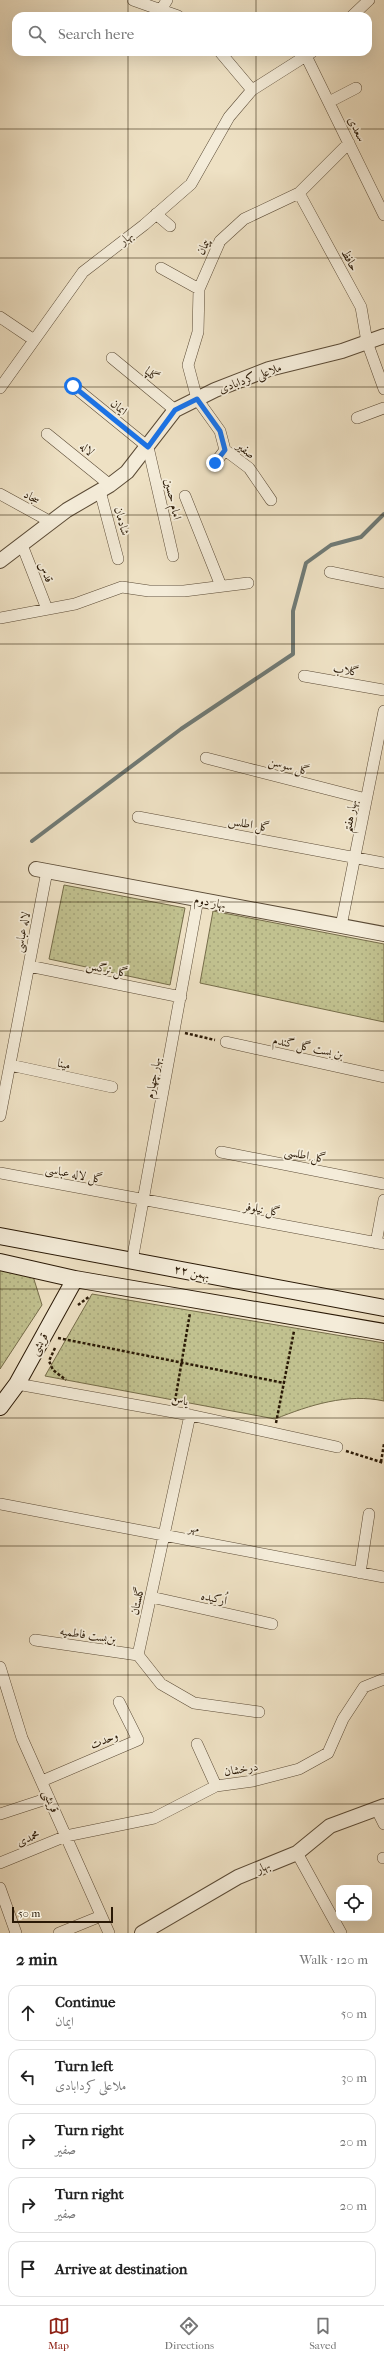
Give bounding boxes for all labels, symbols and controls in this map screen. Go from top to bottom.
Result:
search box [12,12,372,56]
icon: search [26,23,48,45]
text: Search here [58,25,134,43]
street label: سعدی [345,114,369,144]
street label: بهار [115,228,136,249]
street label: پیمان [193,236,213,257]
street label: حافظ [338,247,362,273]
street label: ملاعلی کردابادی [217,360,284,398]
street label: گلپا [141,363,163,385]
route start [64,377,82,395]
street label: ایمان [108,396,130,418]
street label: صفیر [232,437,258,462]
street label: لاله [77,439,97,459]
route end [206,454,224,472]
street label: امام حسین [158,477,185,522]
street label: سجاد [21,487,43,507]
street label: شادمان [111,505,133,537]
street label: قدس [35,560,56,585]
street label: گلاب [332,660,360,680]
street label: گل سوسن [266,753,311,780]
street label: بهار هفتم [340,798,365,835]
street label: گل اطلس [227,812,271,837]
street label: بهار دوم [192,892,227,916]
street label: لاله عباسی [11,910,35,954]
street label: گل نرگس [84,957,129,982]
street label: بن بست گل گندم [270,1032,346,1065]
street label: مینا [56,1056,72,1072]
street label: بهار چهارم [142,1056,167,1101]
street label: گل اطلسی [283,1143,327,1168]
street label: گل لاله عباسی [44,1161,104,1188]
street label: گل نیلوفر [240,1198,281,1221]
street label: ۲۲ بهمن [173,1262,211,1284]
street label: قریشی [27,1330,53,1359]
street label: یاس [170,1392,190,1410]
street label: مهر [185,1520,201,1537]
street label: گلستان [126,1585,147,1616]
street label: اُرکیده [200,1586,229,1608]
street label: بن‌بست فاطمیه [59,1624,118,1646]
street label: وحدت [88,1728,121,1753]
street label: درخشان [223,1759,259,1779]
street label: قریشی [38,1787,62,1815]
street label: محمدی [14,1827,42,1849]
street label: بهار [253,1858,273,1877]
map controls [336,1885,372,1921]
button: locate [336,1885,372,1921]
scale bar [12,1905,113,1924]
text: 50 m [18,1907,40,1920]
text: 2 min [16,1949,57,1969]
text: Walk · 120 m [300,1952,368,1967]
text: Continue [55,1993,115,2011]
icon: ahead [17,2002,39,2024]
text: 50 m [341,2006,367,2021]
text: ایمان [55,2014,74,2029]
text: Turn left [55,2057,113,2075]
icon: left [17,2066,39,2088]
text: 30 m [341,2070,367,2085]
text: ملاعلی کردابادی [55,2078,126,2093]
text: Turn right [55,2121,124,2139]
icon: right [17,2130,39,2152]
text: 20 m [340,2134,367,2149]
text: صفیر [55,2142,76,2157]
text: Turn right [55,2185,124,2203]
icon: right [17,2194,39,2216]
text: 20 m [340,2198,367,2213]
text: صفیر [55,2206,76,2221]
icon: arrive [17,2258,39,2280]
text: Arrive at destination [55,2260,187,2278]
tab: Map [48,2315,70,2352]
tab: Directions [165,2315,214,2352]
tab: Saved [309,2315,336,2352]

